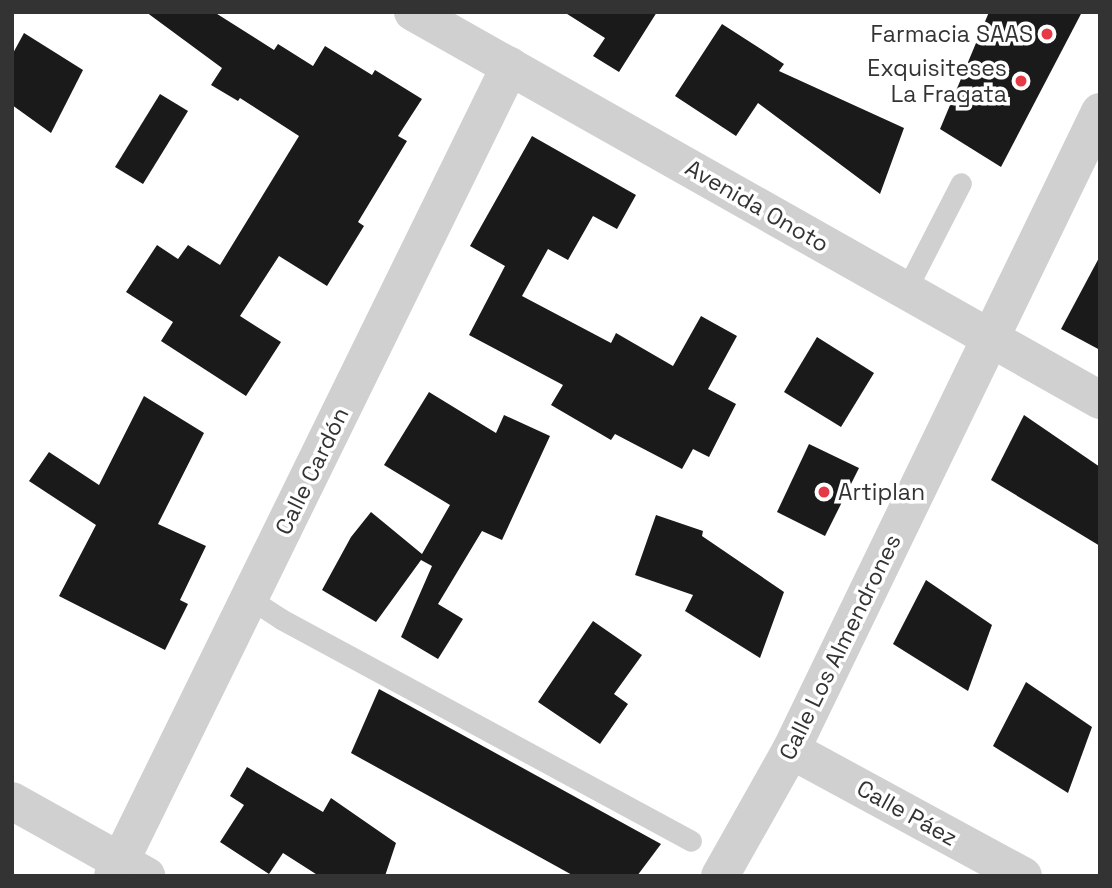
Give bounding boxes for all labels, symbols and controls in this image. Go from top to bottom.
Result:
place label: Farmacia SAAS [871,20,1033,48]
marker: Farmacia SAAS [1039,26,1055,42]
place label: Exquisiteses La Fragata [867,54,1007,108]
marker: Exquisiteses La Fragata [1013,73,1029,89]
street label: Avenida Onoto [680,154,834,258]
street label: Calle Cardón [269,403,355,539]
place label: Artiplan [838,478,925,506]
marker: Artiplan [816,484,832,500]
street label: Calle Los Almendrones [773,529,907,765]
street label: Calle Páez [852,774,962,852]

